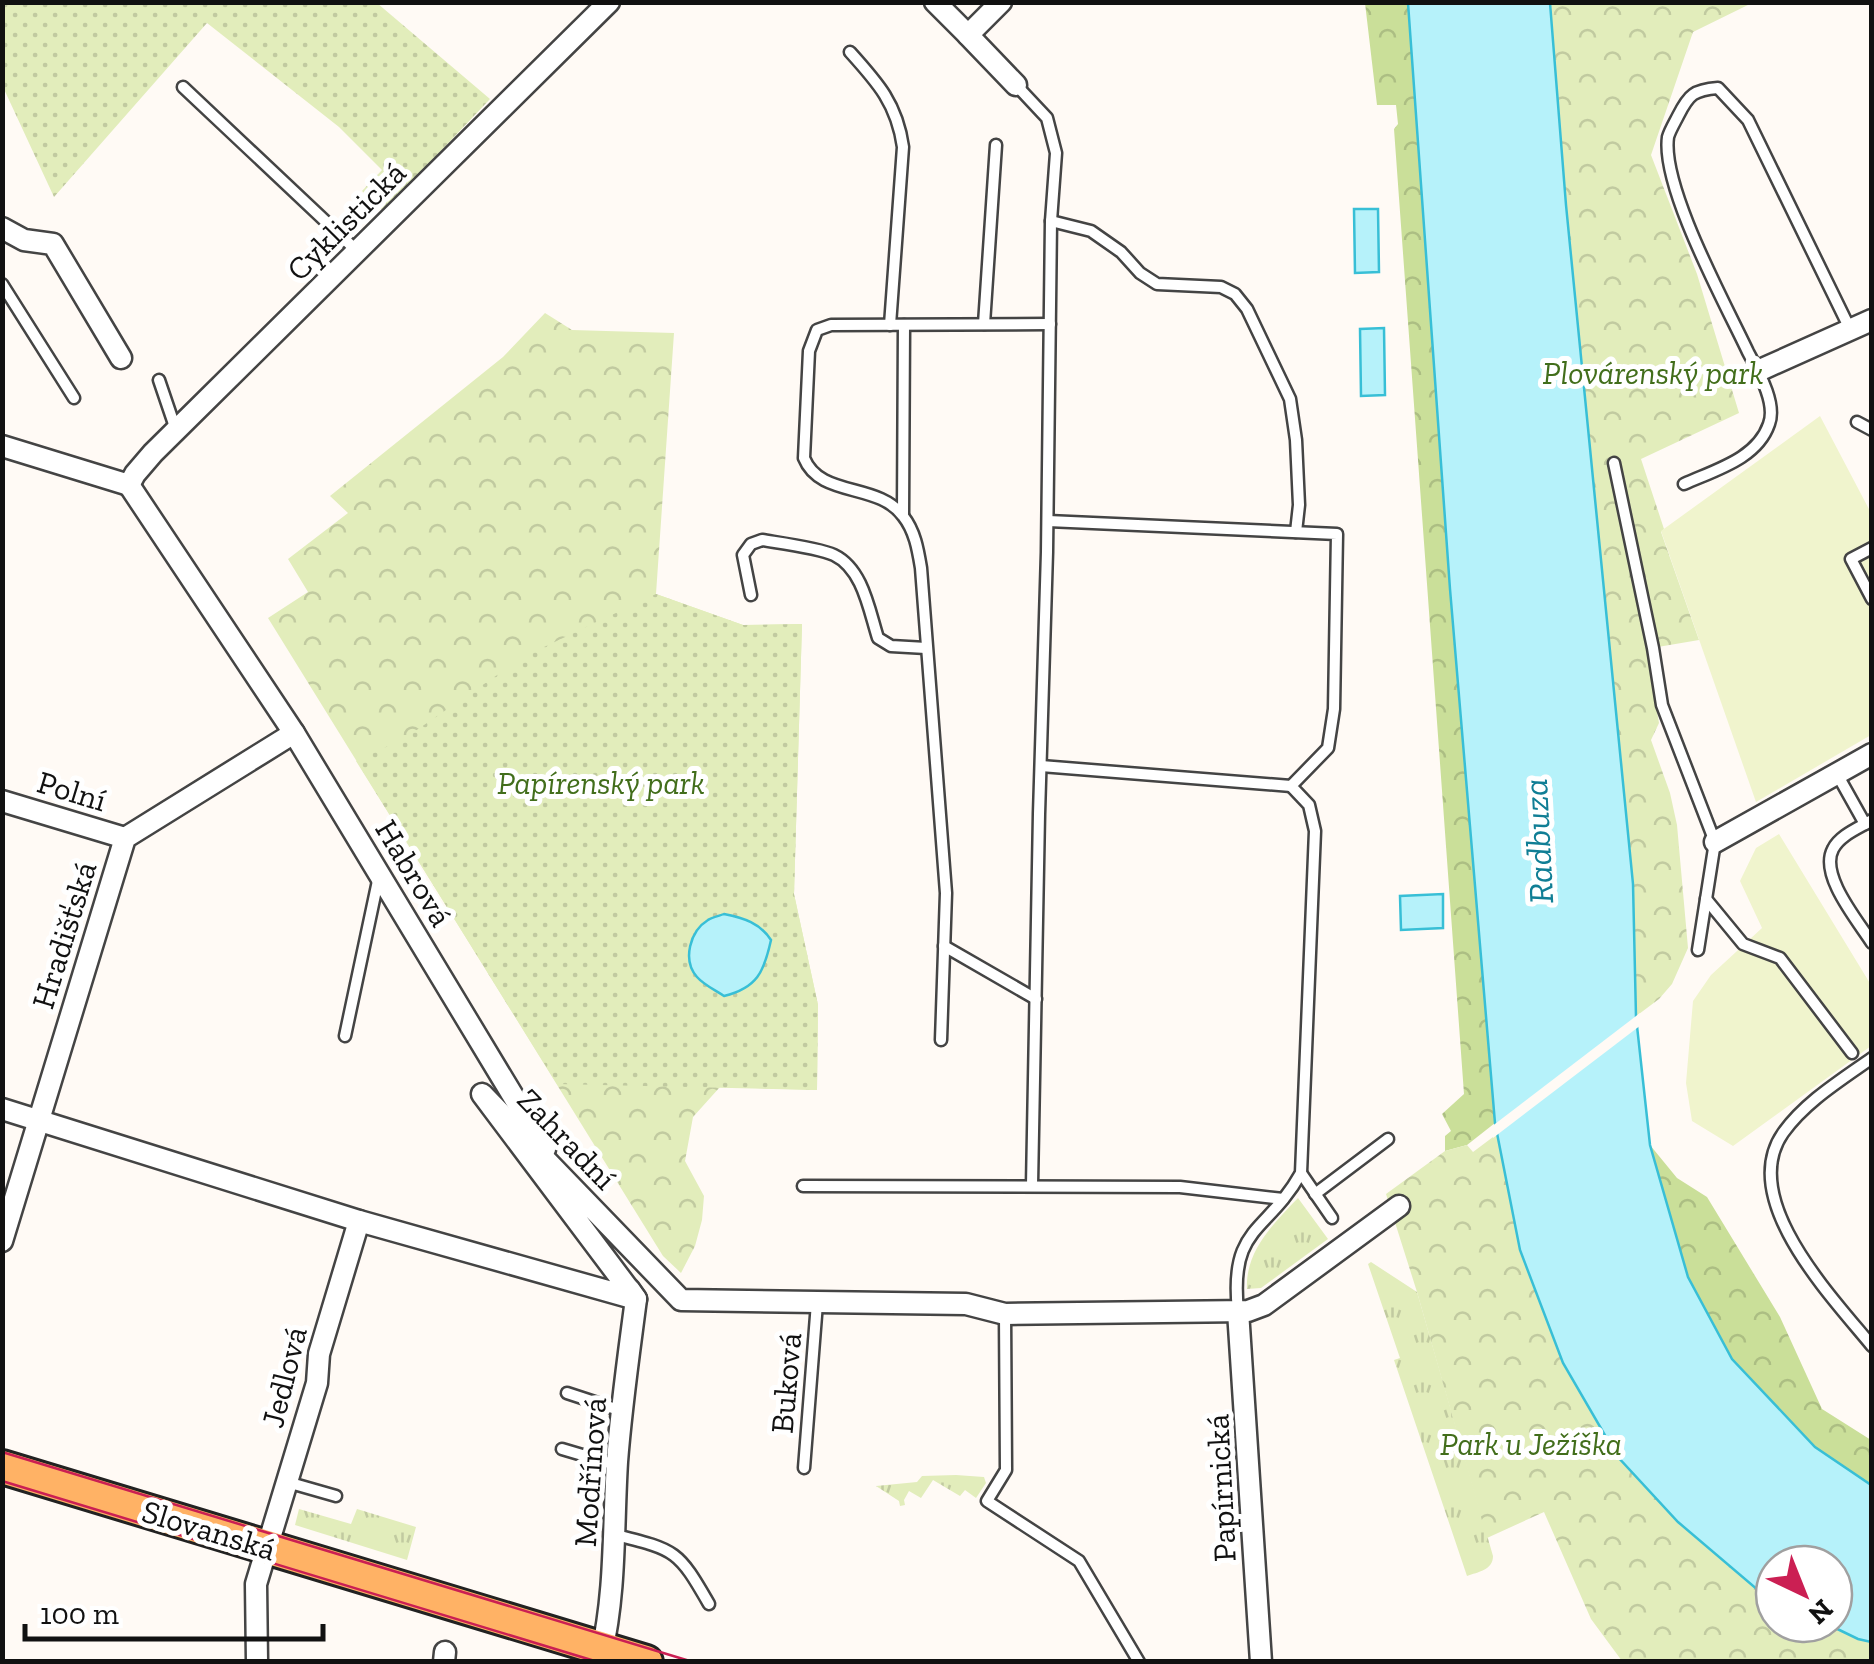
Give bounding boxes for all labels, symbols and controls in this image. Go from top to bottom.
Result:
street label: Cyklistická [279,154,413,288]
park label: Plovárenský park [1543,354,1763,392]
street label: Polní [33,763,111,819]
park label: Papírenský park [497,764,705,802]
water label: Radbuza [1514,777,1562,905]
street label: Habrová [367,813,461,933]
street label: Hradišťská [24,857,104,1013]
street label: Zahradní [510,1081,624,1197]
street label: Jedlová [253,1323,315,1431]
street label: Buková [763,1331,809,1435]
street label: Modřínová [566,1396,614,1548]
street label: Papírnická [1198,1413,1244,1563]
park label: Park u Ježíška [1440,1425,1622,1463]
street label: Slovanská [138,1492,280,1568]
north arrow [1754,1544,1854,1644]
scale bar [25,1579,322,1641]
text: N [1802,1593,1840,1631]
text: 100 m [40,1596,119,1632]

